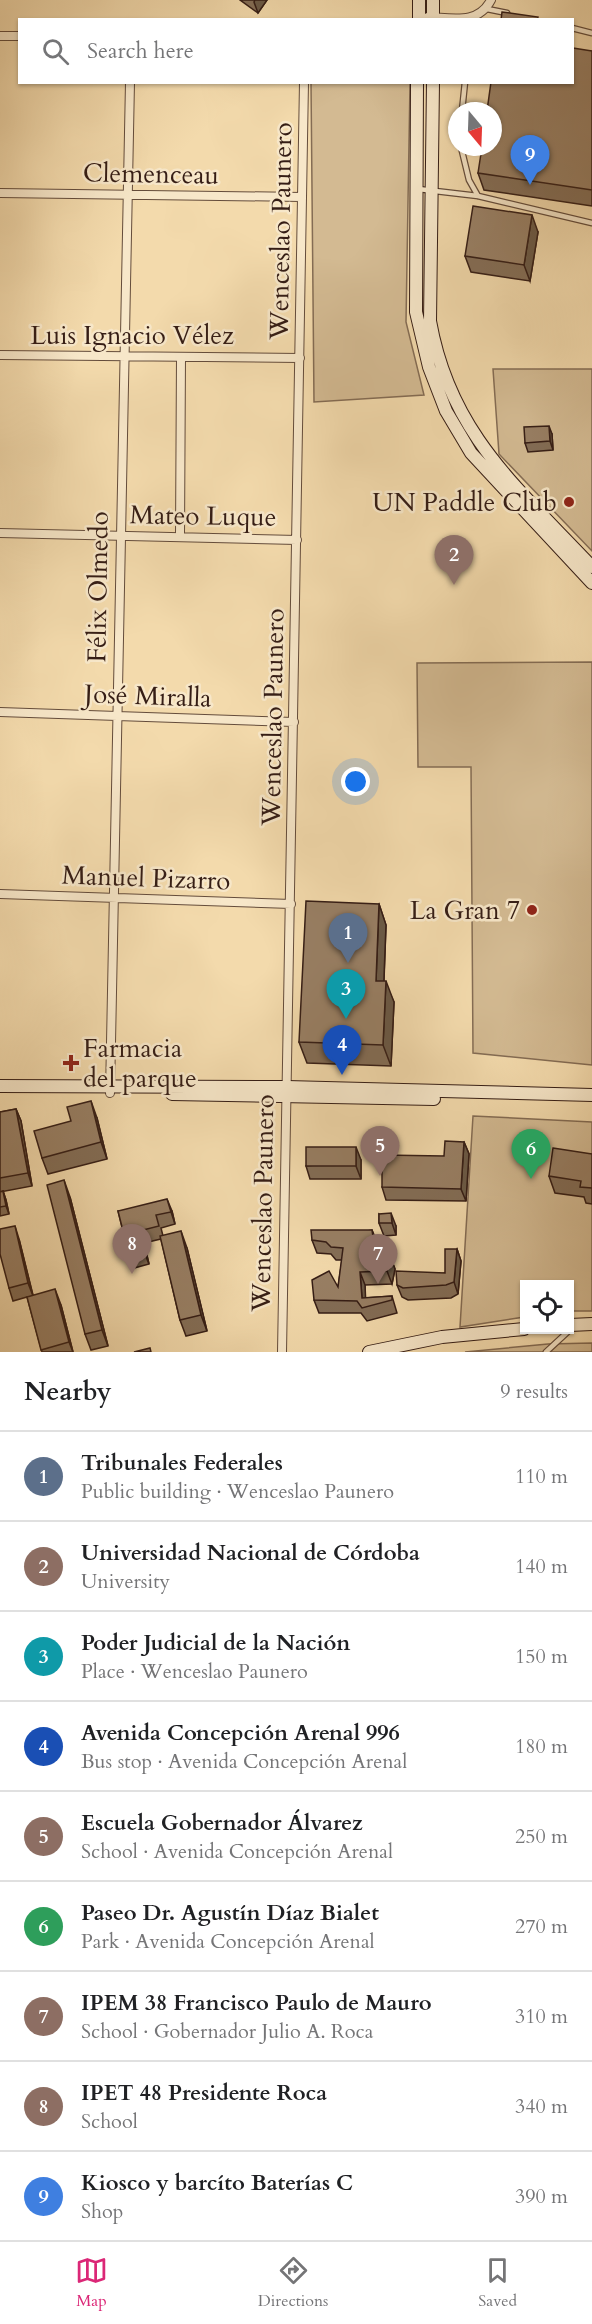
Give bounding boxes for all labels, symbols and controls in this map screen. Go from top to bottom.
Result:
search box [18,18,574,84]
icon: search [39,35,72,68]
text: Search here [87,36,194,66]
north arrow [448,102,502,156]
street label: Wenceslao Paunero [262,122,300,341]
pin: 9 [510,136,550,185]
street label: Clemenceau [83,155,219,193]
street label: Luis Ignacio Vélez [30,318,234,353]
place label: UN Paddle Club [372,485,557,520]
marker: UN Paddle Club [562,495,576,509]
street label: Mateo Luque [129,497,277,535]
street label: Félix Olmedo [79,511,117,663]
pin: 2 [434,536,474,585]
street label: Wenceslao Paunero [254,608,292,827]
street label: José Miralla [80,676,212,716]
your location [341,767,370,796]
street label: Manuel Pizarro [61,858,231,898]
place label: La Gran 7 [410,893,520,928]
marker: La Gran 7 [525,903,539,917]
pin: 1 [328,914,368,963]
pin: 3 [326,970,366,1019]
pin: 4 [322,1026,362,1075]
place label: Farmacia del parque [83,1031,197,1096]
marker: Farmacia del parque [64,1056,78,1070]
street label: Wenceslao Paunero [244,1094,282,1313]
pin: 5 [360,1126,400,1176]
pin: 6 [512,1130,550,1179]
pin: 8 [112,1224,152,1274]
pin: 7 [358,1234,398,1284]
map controls [520,1280,574,1334]
button: locate [520,1280,574,1334]
text: Nearby [24,1374,112,1409]
text: 9 results [500,1378,568,1405]
text: Tribunales Federales [81,1448,283,1478]
text: 1 [38,1463,49,1490]
text: 110 m [515,1463,568,1490]
text: Public building · Wenceslao Paunero [81,1478,394,1505]
text: Universidad Nacional de Córdoba [81,1538,420,1568]
text: 2 [38,1553,49,1580]
text: 140 m [515,1553,568,1580]
text: University [81,1568,170,1595]
text: Poder Judicial de la Nación [81,1628,351,1658]
text: 3 [38,1643,49,1670]
text: 150 m [515,1643,568,1670]
text: Place · Wenceslao Paunero [81,1658,308,1685]
text: Avenida Concepción Arenal 996 [81,1718,400,1748]
text: 4 [38,1733,49,1760]
text: 180 m [515,1733,568,1760]
text: Bus stop · Avenida Concepción Arenal [81,1748,407,1775]
text: Escuela Gobernador Álvarez [81,1808,363,1838]
text: 5 [38,1823,49,1850]
text: 250 m [515,1823,568,1850]
text: School · Avenida Concepción Arenal [81,1838,393,1865]
text: Paseo Dr. Agustín Díaz Bialet [81,1898,379,1928]
text: 6 [38,1913,49,1940]
text: 270 m [515,1913,568,1940]
text: Park · Avenida Concepción Arenal [81,1928,375,1955]
text: IPEM 38 Francisco Paulo de Mauro [81,1988,432,2018]
text: 7 [38,2003,49,2030]
text: 310 m [515,2003,568,2030]
text: School · Gobernador Julio A. Roca [81,2018,373,2045]
text: IPET 48 Presidente Roca [81,2078,327,2108]
text: 8 [38,2093,49,2120]
text: 340 m [515,2093,568,2120]
text: School [81,2108,138,2135]
text: Kiosco y barcíto Baterías C [81,2168,353,2198]
text: 9 [38,2183,49,2210]
text: 390 m [515,2183,568,2210]
text: Shop [81,2198,123,2225]
tab: Map [75,2254,108,2312]
tab: Directions [258,2254,328,2312]
tab: Saved [478,2254,517,2312]

